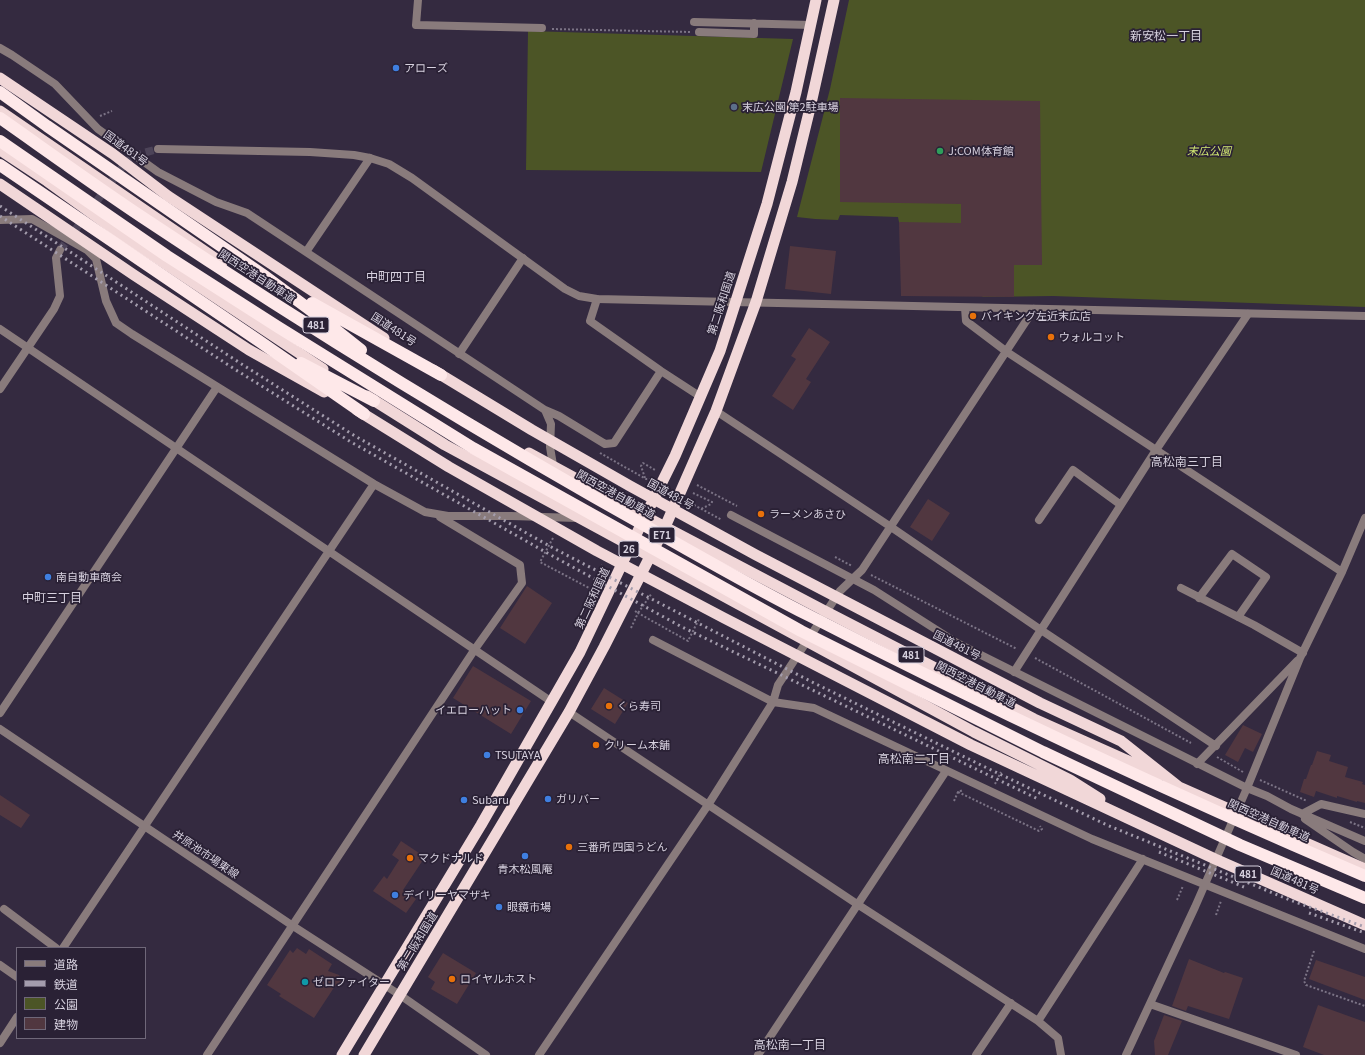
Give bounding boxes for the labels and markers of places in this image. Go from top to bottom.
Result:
place label: アローズ [404,61,448,75]
marker: アローズ [391,63,401,73]
place label: 末広公園 第2駐車場 [742,100,839,114]
marker: 末広公園 第2駐車場 [729,102,739,112]
place label: J:COM体育館 [948,144,1014,158]
marker: J:COM体育館 [935,146,945,156]
place label: バイキング左近末広店 [981,309,1091,323]
marker: バイキング左近末広店 [968,311,978,321]
place label: ウォルコット [1059,330,1125,344]
marker: ウォルコット [1046,332,1056,342]
place label: ラーメンあさひ [769,507,846,521]
marker: ラーメンあさひ [756,509,766,519]
place label: 南自動車商会 [56,570,122,584]
marker: 南自動車商会 [43,572,53,582]
place label: くら寿司 [617,699,661,713]
marker: くら寿司 [604,701,614,711]
place label: イエローハット [435,703,512,717]
marker: イエローハット [515,705,525,715]
place label: クリーム本舗 [604,738,670,752]
marker: クリーム本舗 [591,740,601,750]
place label: TSUTAYA [495,748,540,762]
marker: TSUTAYA [482,750,492,760]
place label: ガリバー [556,792,600,806]
place label: Subaru [472,793,509,807]
marker: ガリバー [543,794,553,804]
marker: Subaru [459,795,469,805]
place label: 三番所 四国うどん [577,840,667,854]
marker: 三番所 四国うどん [564,842,574,852]
place label: マクドナルド [418,851,484,865]
marker: 青木松風庵 [520,851,530,861]
marker: マクドナルド [405,853,415,863]
place label: 青木松風庵 [498,862,552,876]
place label: デイリーヤマザキ [403,888,491,902]
marker: デイリーヤマザキ [390,890,400,900]
place label: 眼鏡市場 [507,900,551,914]
marker: 眼鏡市場 [494,902,504,912]
place label: ロイヤルホスト [460,972,537,986]
marker: ロイヤルホスト [447,974,457,984]
place label: ゼロファイター [313,975,390,989]
marker: ゼロファイター [300,977,310,987]

